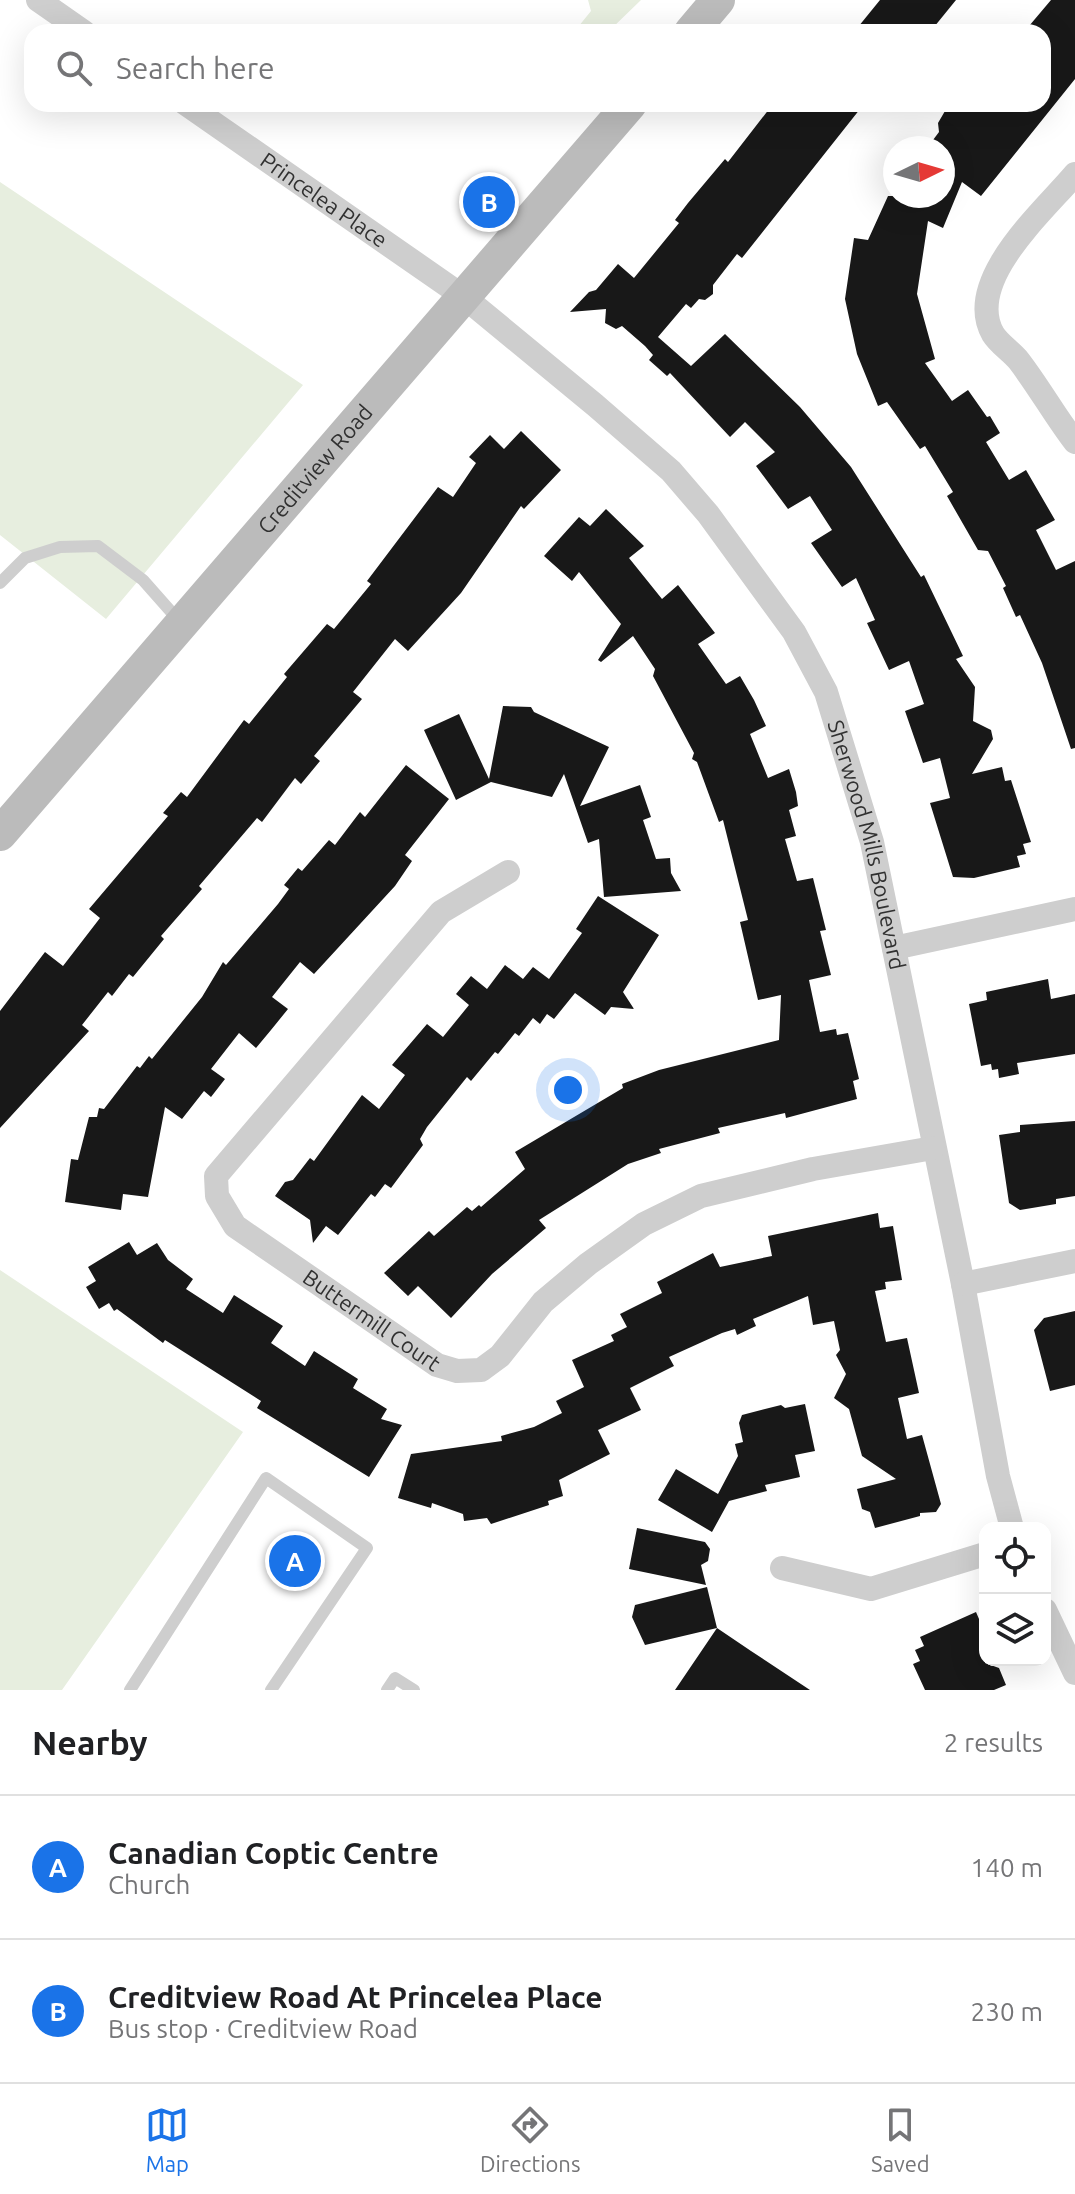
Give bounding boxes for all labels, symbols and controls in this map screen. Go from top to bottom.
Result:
search box [24,24,1051,112]
icon: search [52,46,96,90]
text: Search here [116,51,275,85]
north arrow [883,136,955,208]
street label: Princelea Place [256,147,392,252]
pin: B [463,172,515,232]
street label: Creditview Road [252,399,377,538]
street label: Sherwood Mills Boulevard [823,717,911,972]
your location [548,1070,588,1110]
street label: Buttermill Court [299,1264,446,1376]
map controls [979,1522,1051,1666]
button: locate [979,1522,1051,1594]
pin: A [269,1531,321,1591]
button: layers [979,1594,1051,1666]
text: Nearby [32,1723,147,1761]
text: 2 results [944,1728,1043,1757]
text: Canadian Coptic Centre [108,1836,439,1870]
text: A [49,1853,67,1882]
text: 140 m [971,1853,1043,1882]
text: Church [108,1870,190,1899]
text: Creditview Road At Princelea Place [108,1980,602,2014]
text: B [49,1997,67,2026]
text: 230 m [971,1997,1043,2026]
text: Bus stop · Creditview Road [108,2014,418,2043]
tab: Map [145,2103,189,2176]
tab: Directions [480,2103,580,2176]
tab: Saved [871,2103,930,2176]

